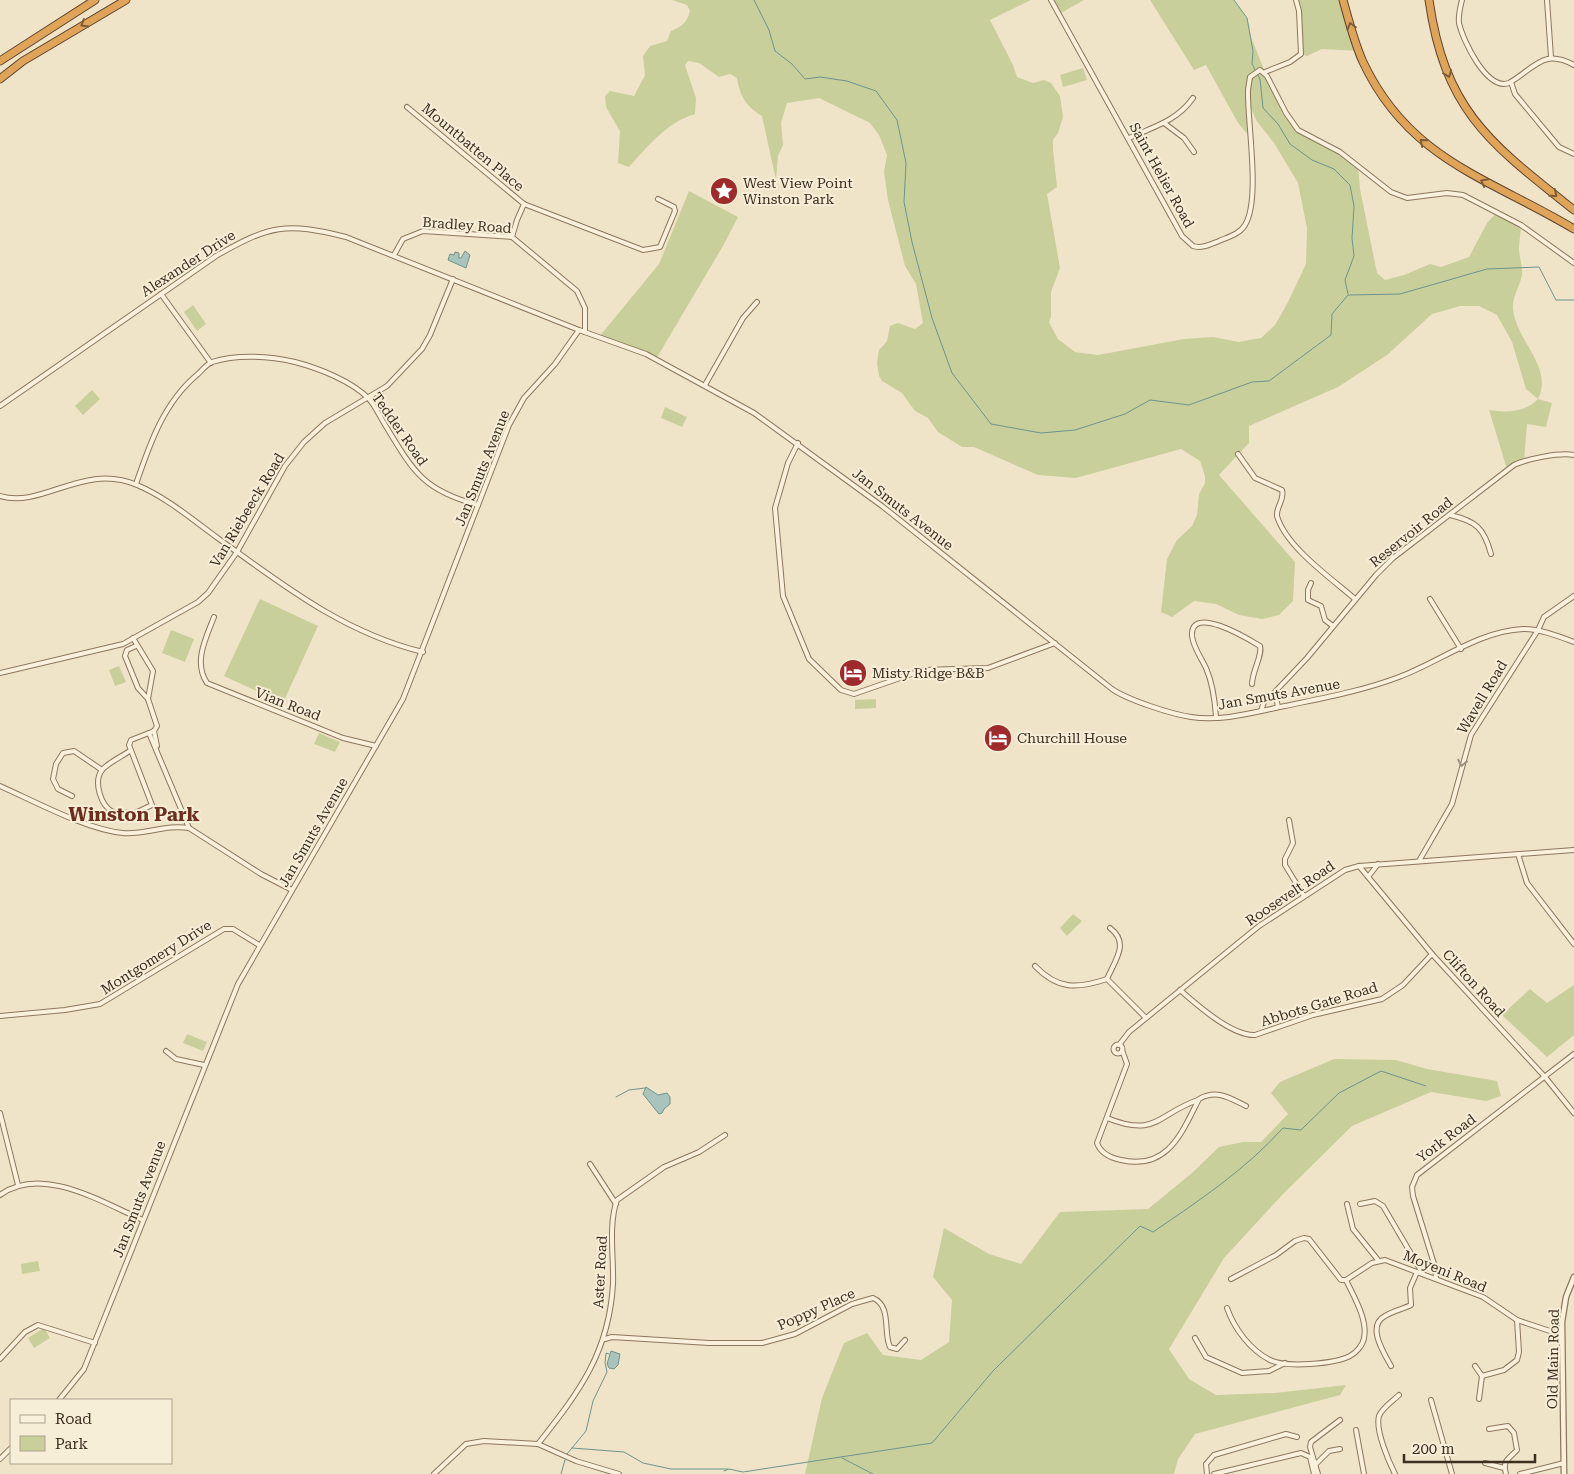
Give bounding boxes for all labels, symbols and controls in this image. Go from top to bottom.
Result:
one-way arrow [80,17,89,27]
one-way arrow [1346,22,1356,30]
one-way arrow [1441,69,1452,78]
street label: Mountbatten Place [419,100,527,194]
street label: Saint Helier Road [1126,120,1198,230]
one-way arrow [1420,140,1429,148]
place label: West View Point Winston Park [743,175,853,207]
place icon: West View Point Winston Park [709,176,739,206]
one-way arrow [1481,178,1490,188]
one-way arrow [1548,188,1557,196]
street label: Bradley Road [422,214,512,236]
street label: Alexander Drive [138,226,238,299]
street label: Tedder Road [369,389,431,469]
street label: Jan Smuts Avenue [451,408,513,528]
street label: Van Riebeeck Road [207,450,287,570]
street label: Jan Smuts Avenue [849,465,957,553]
street label: Reservoir Road [1366,494,1456,570]
street label: Wavell Road [1454,657,1510,737]
hotel icon: Misty Ridge B&B [838,658,868,688]
place label: Misty Ridge B&B [872,665,985,681]
street label: Jan Smuts Avenue [1217,675,1341,713]
street label: Vian Road [253,684,323,724]
hotel icon: Churchill House [983,723,1013,753]
place label: Churchill House [1017,730,1127,746]
one-way arrow [1457,759,1468,768]
street label: Jan Smuts Avenue [275,774,351,889]
district label: Winston Park [68,803,200,826]
street label: Roosevelt Road [1243,857,1337,929]
street label: Montgomery Drive [98,916,214,997]
street label: Clifton Road [1440,946,1508,1020]
street label: Abbots Gate Road [1259,979,1379,1029]
street label: York Road [1413,1111,1479,1165]
street label: Jan Smuts Avenue [109,1138,169,1259]
street label: Aster Road [590,1235,610,1309]
street label: Moyeni Road [1401,1247,1489,1295]
street label: Poppy Place [775,1285,858,1333]
street label: Old Main Road [1544,1309,1562,1409]
legend [10,1399,172,1464]
text: Road [55,1410,92,1428]
scale bar [1404,1432,1535,1464]
text: Park [55,1435,89,1453]
text: 200 m [1412,1440,1455,1458]

